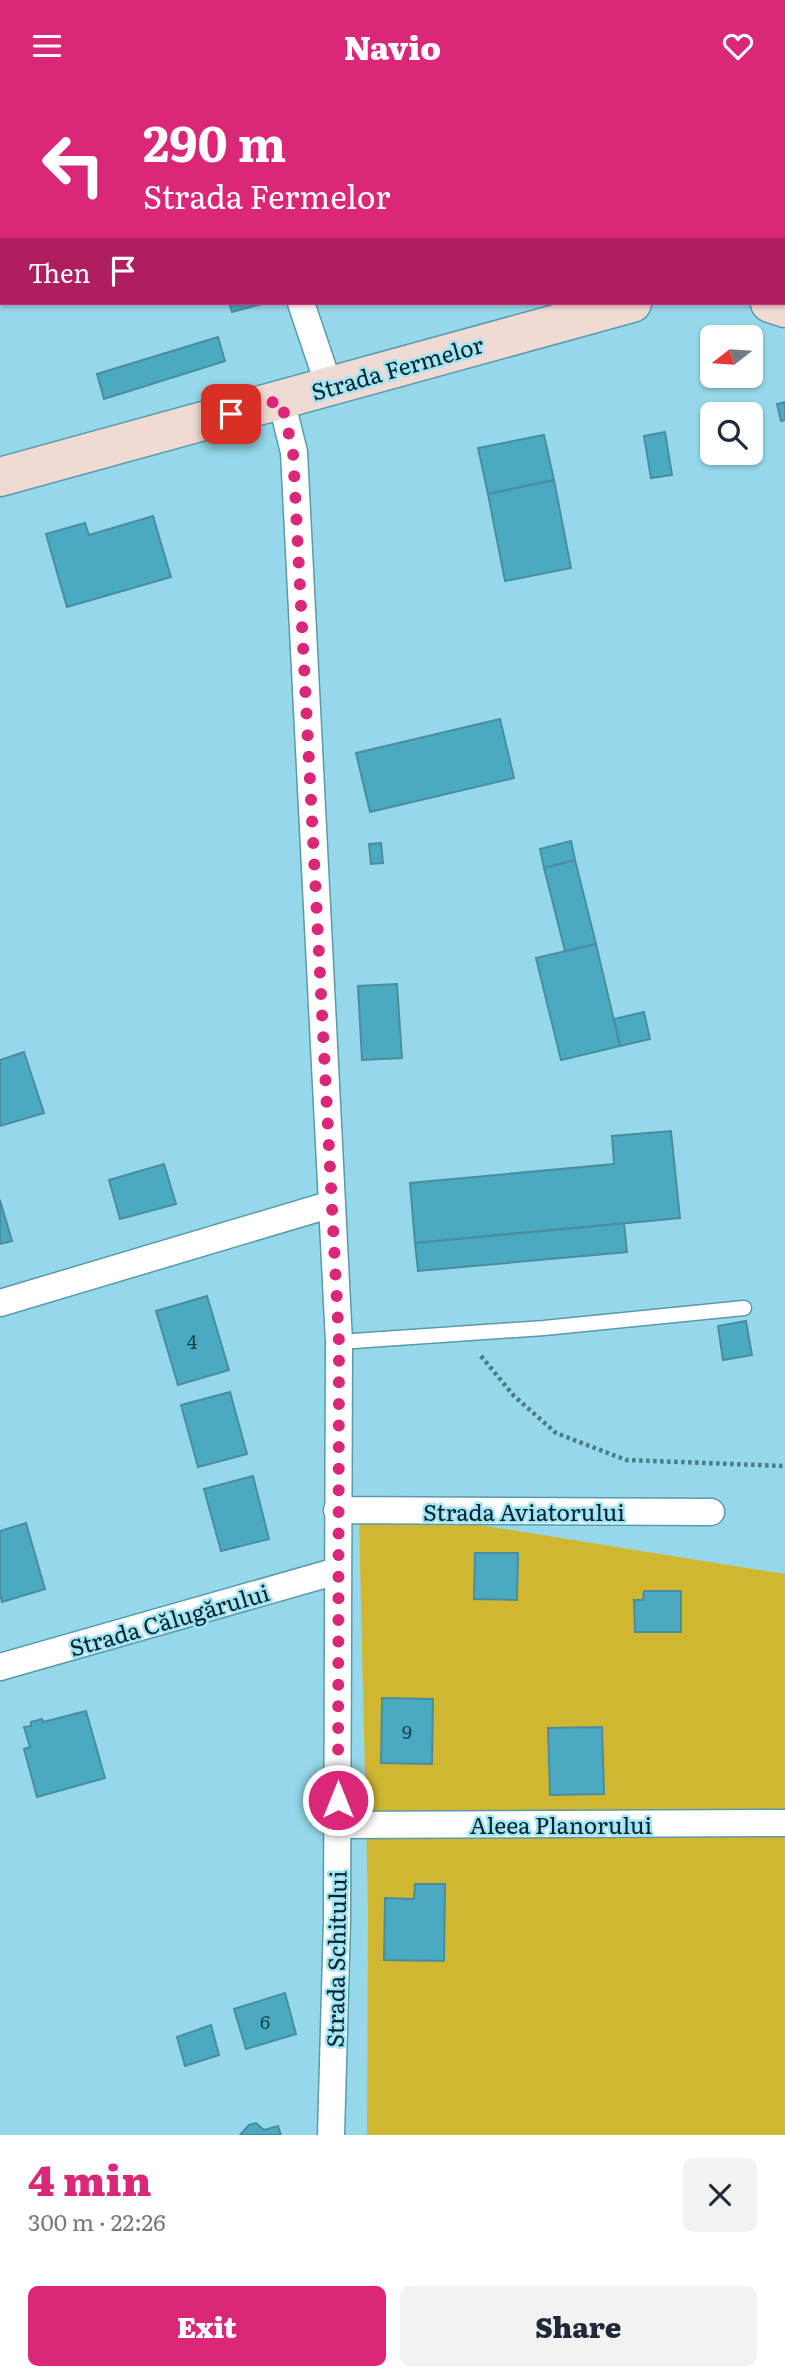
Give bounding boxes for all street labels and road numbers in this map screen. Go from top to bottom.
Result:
street label: Strada Fermelor [307,326,487,408]
street label: Strada Aviatorului [423,1494,625,1528]
street label: Strada Călugărului [65,1574,273,1664]
street label: Aleea Planorului [470,1807,653,1841]
street label: Strada Schitului [316,1870,354,2048]

